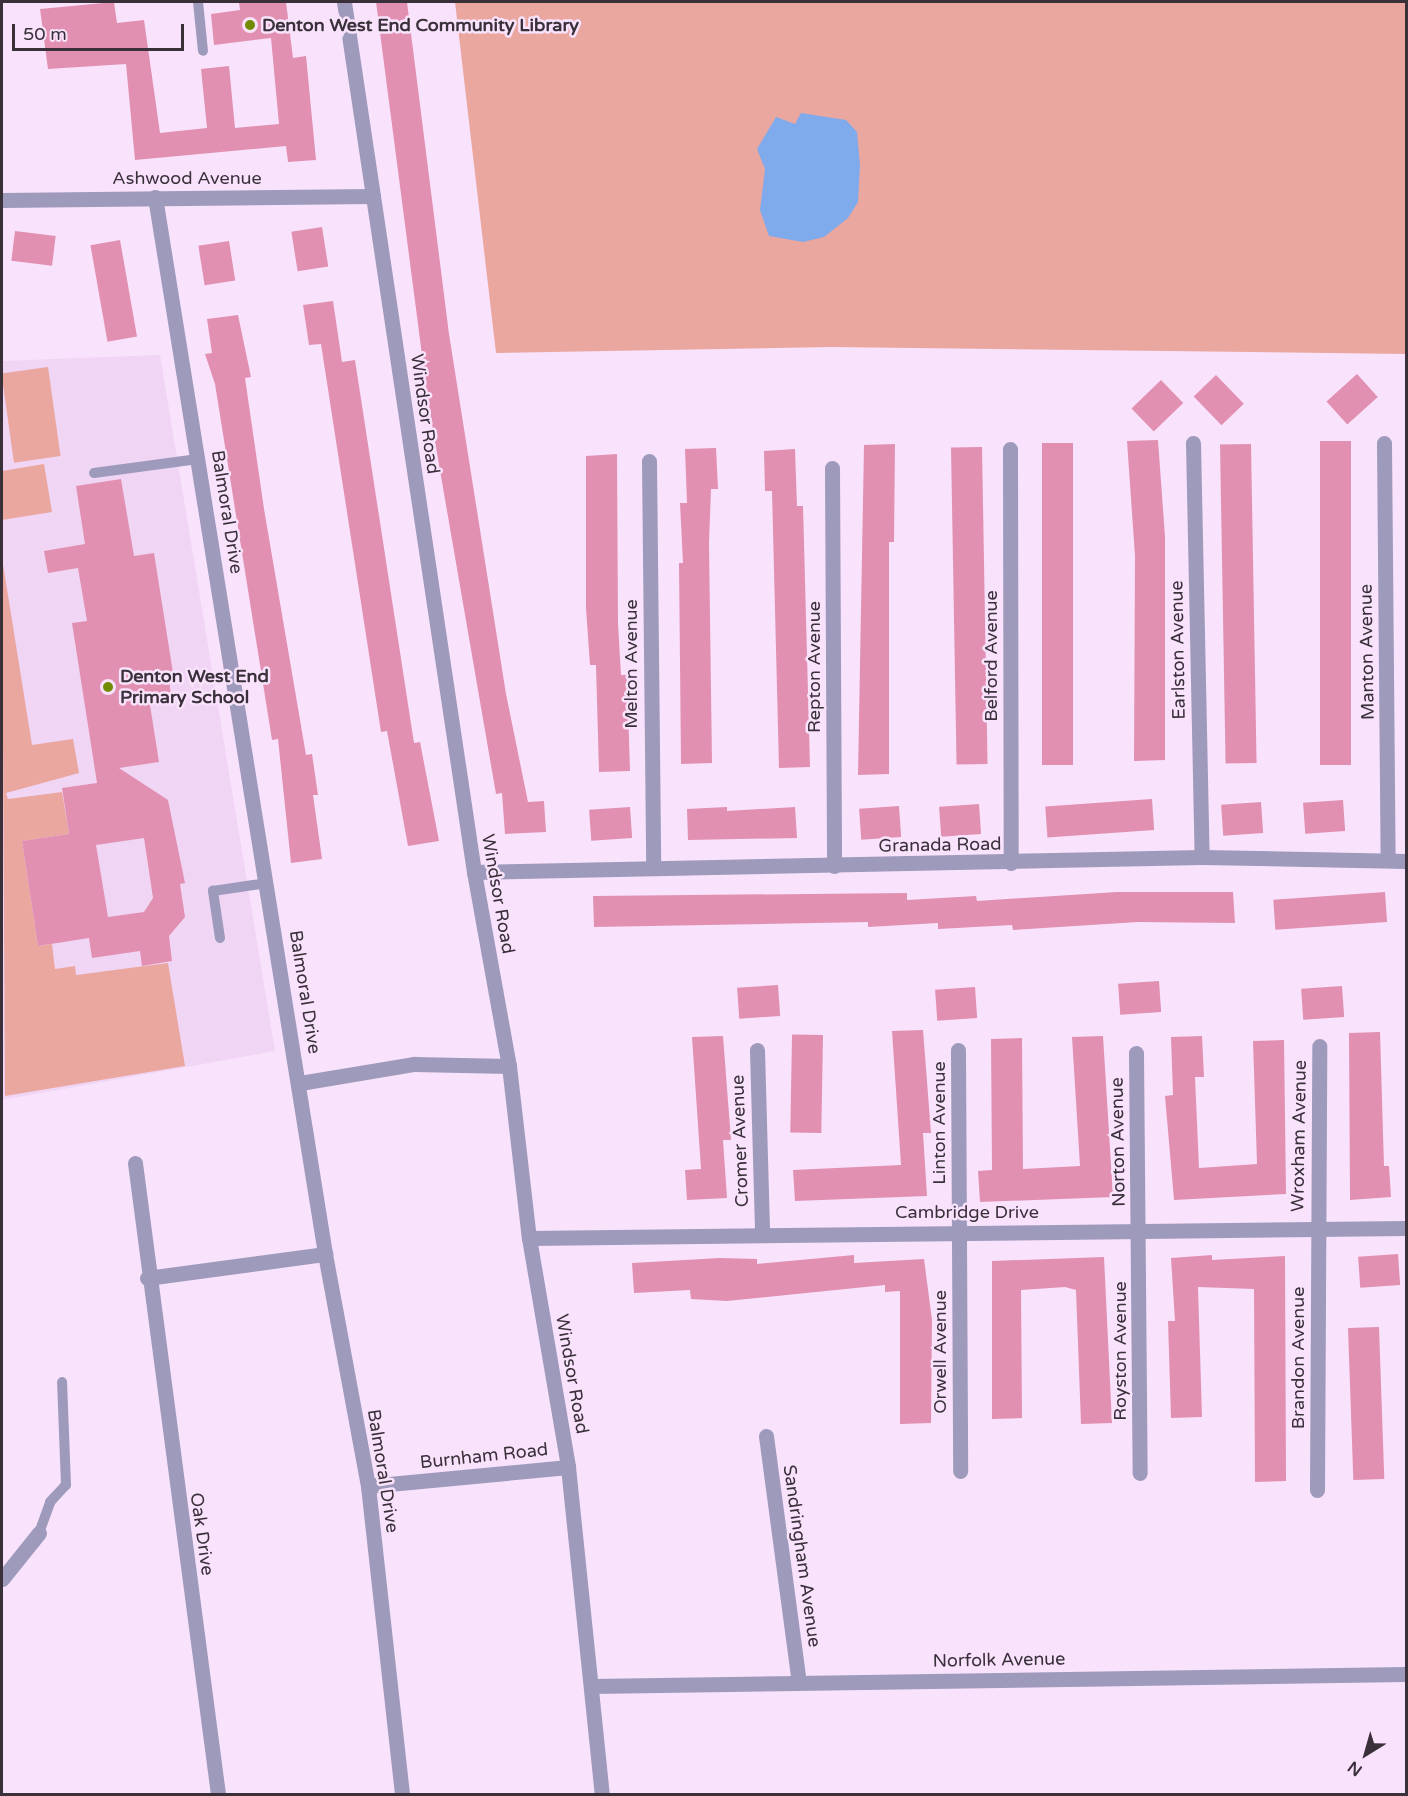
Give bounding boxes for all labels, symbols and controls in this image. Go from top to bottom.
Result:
scale bar [15,12,188,50]
place label: Denton West End Community Library [262,14,579,36]
marker: Denton West End Community Library [243,18,257,32]
text: 50 m [23,23,67,45]
street label: Ashwood Avenue [112,167,262,189]
street label: Windsor Road [406,352,444,476]
street label: Balmoral Drive [207,449,247,575]
street label: Earlston Avenue [1166,580,1190,720]
street label: Manton Avenue [1355,584,1379,720]
street label: Belford Avenue [980,590,1002,722]
street label: Melton Avenue [620,599,642,729]
street label: Repton Avenue [803,601,825,733]
place label: Denton West End Primary School [120,666,269,708]
marker: Denton West End Primary School [101,680,115,694]
street label: Windsor Road [477,832,519,956]
street label: Granada Road [878,833,1002,857]
street label: Balmoral Drive [285,929,325,1055]
street label: Wroxham Avenue [1287,1060,1311,1212]
street label: Linton Avenue [928,1061,950,1185]
street label: Cromer Avenue [727,1074,753,1208]
street label: Norton Avenue [1106,1077,1130,1207]
street label: Cambridge Drive [895,1201,1039,1223]
street label: Royston Avenue [1109,1281,1131,1421]
street label: Brandon Avenue [1287,1287,1309,1429]
street label: Orwell Avenue [929,1290,951,1414]
street label: Windsor Road [551,1312,593,1436]
street label: Balmoral Drive [363,1408,403,1534]
street label: Burnham Road [419,1439,549,1473]
street label: Sandringham Avenue [779,1463,825,1649]
street label: Oak Drive [186,1491,218,1577]
street label: Norfolk Avenue [932,1648,1066,1672]
north arrow [1336,1724,1396,1784]
text: N [1344,1757,1366,1780]

